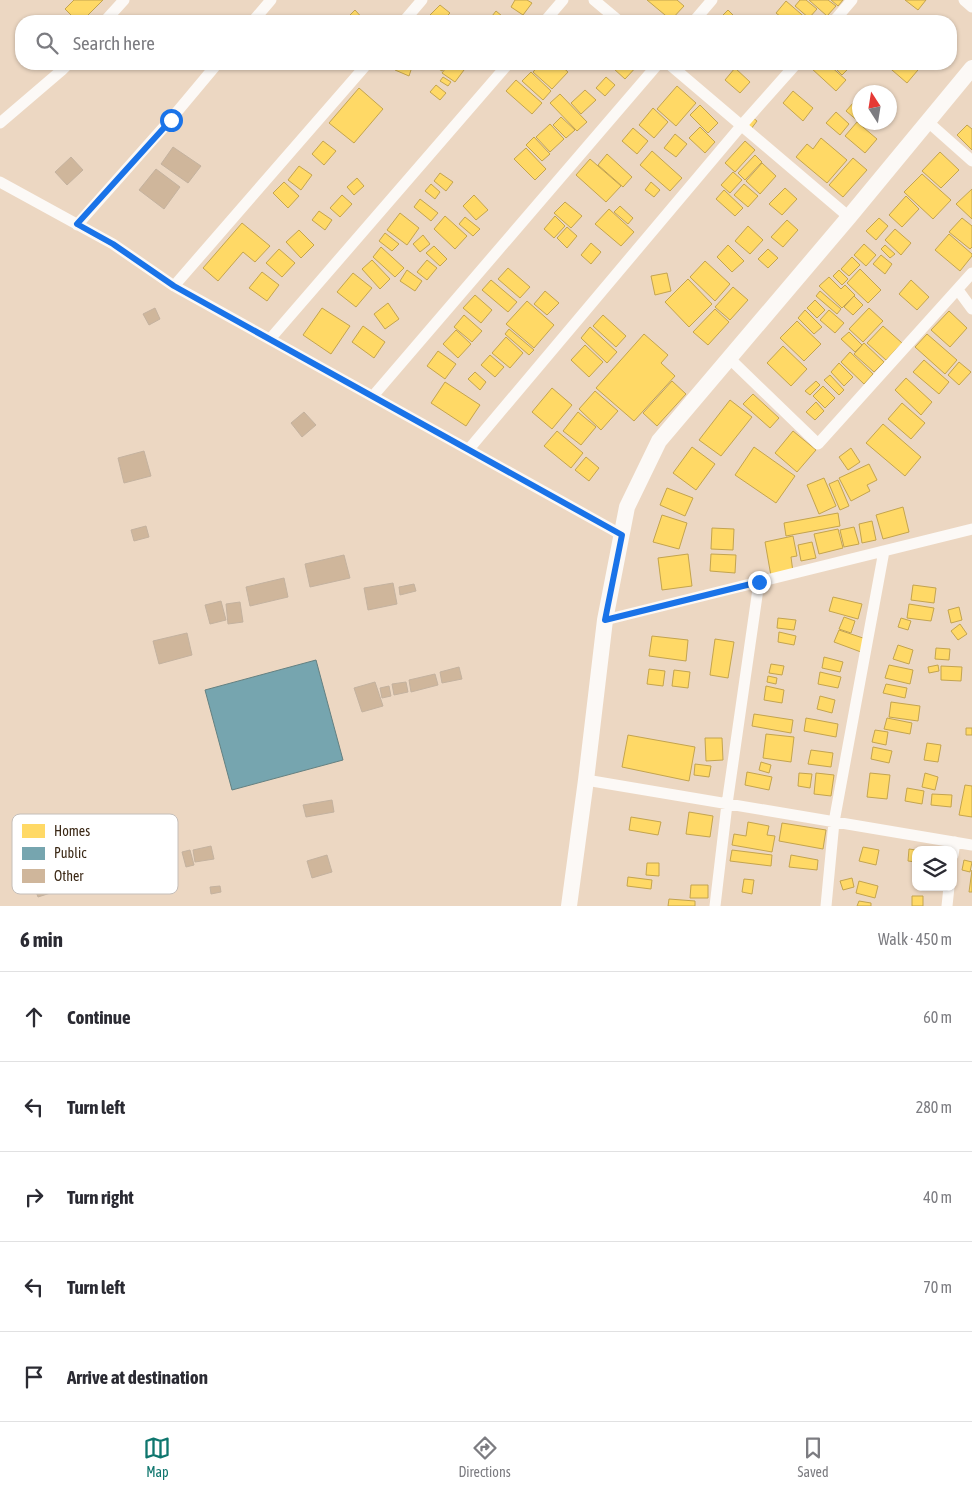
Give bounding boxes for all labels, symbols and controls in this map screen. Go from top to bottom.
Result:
search box [15,15,957,70]
icon: search [33,29,61,57]
text: Search here [73,32,155,54]
north arrow [852,85,897,130]
route start [160,109,183,132]
route end [748,571,771,594]
legend [12,814,178,894]
text: Homes [54,823,90,839]
text: Public [54,845,87,861]
map controls [912,846,957,891]
button: layers [912,846,957,891]
text: Other [54,868,84,884]
text: 6 min [20,927,63,951]
text: Walk · 450 m [878,930,952,948]
icon: ahead [20,1003,48,1031]
text: Continue [67,1006,131,1028]
text: 60 m [923,1008,952,1026]
icon: left [20,1093,48,1121]
text: Turn left [67,1096,125,1118]
text: 280 m [916,1098,952,1116]
icon: right [20,1183,48,1211]
text: Turn right [67,1186,134,1208]
text: 40 m [923,1188,952,1206]
icon: left [20,1273,48,1301]
text: Turn left [67,1276,125,1298]
text: 70 m [923,1278,952,1296]
icon: arrive [20,1363,48,1391]
text: Arrive at destination [67,1366,208,1388]
tab: Map [143,1434,171,1480]
tab: Directions [458,1434,511,1480]
tab: Saved [798,1434,829,1480]

